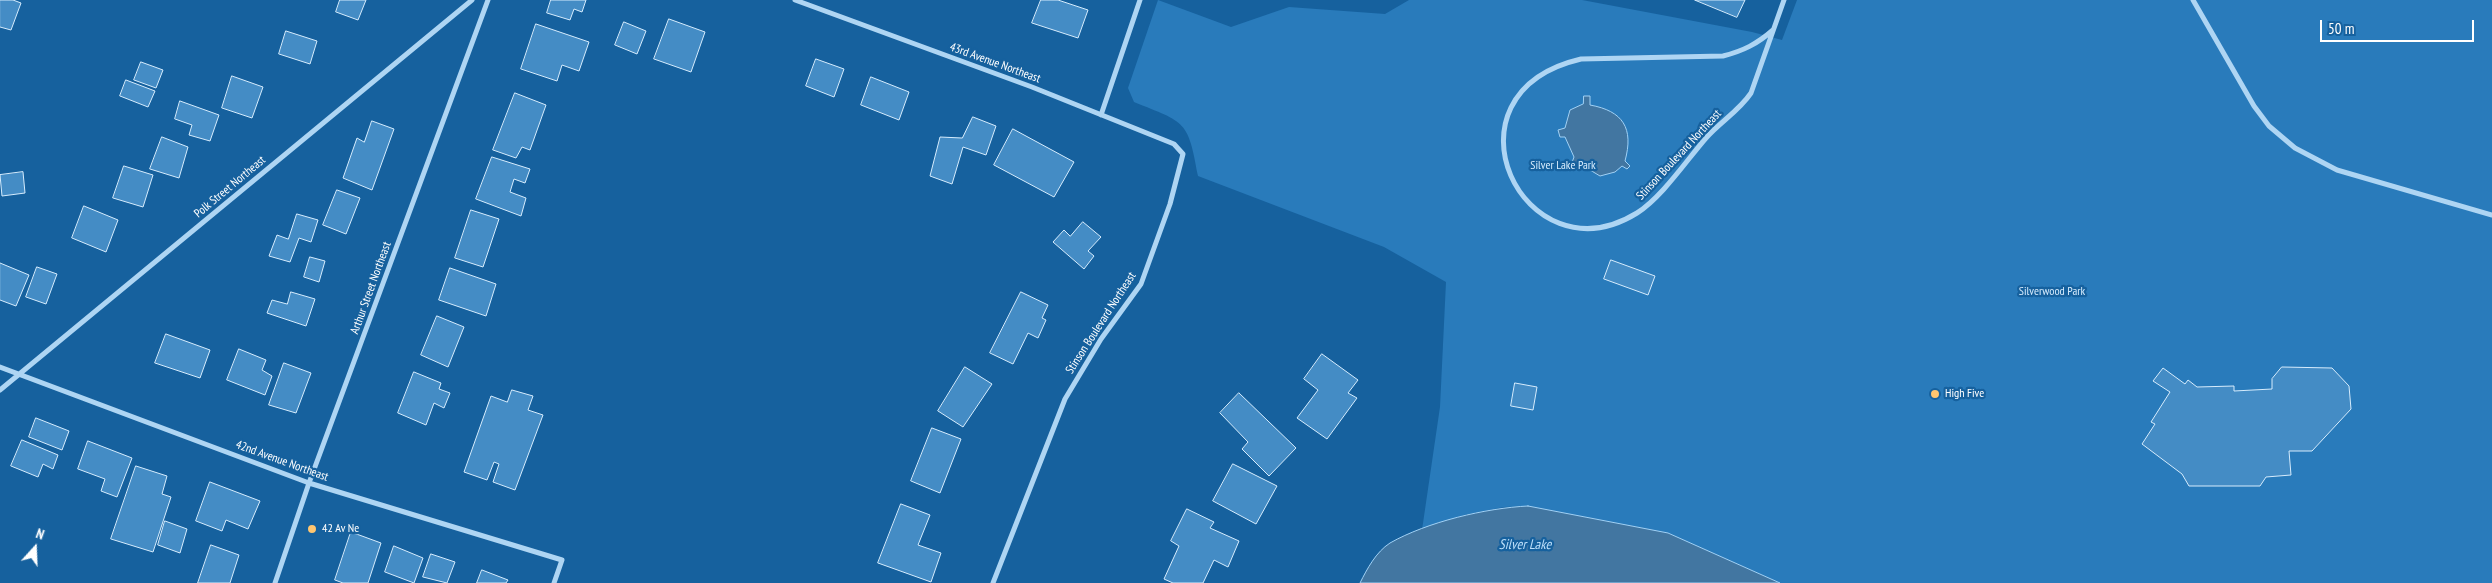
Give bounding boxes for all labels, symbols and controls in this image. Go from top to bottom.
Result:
scale bar [2322,10,2476,42]
text: 50 m [2328,19,2354,38]
street label: 43rd Avenue Northeast [948,40,1042,86]
street label: Stinson Boulevard Northeast [1633,107,1725,203]
street label: Polk Street Northeast [191,153,269,221]
park label: Silver Lake Park [1530,159,1596,173]
street label: Arthur Street Northeast [348,240,394,336]
street label: Stinson Boulevard Northeast [1063,269,1139,377]
park label: Silverwood Park [2019,285,2085,299]
place label: High Five [1945,387,1984,401]
marker: High Five [1929,388,1941,400]
street label: 42nd Avenue Northeast [234,438,330,484]
place label: 42 Av Ne [322,522,359,536]
north arrow [10,523,60,573]
marker: 42 Av Ne [306,523,318,535]
text: N [33,524,47,544]
water label: Silver Lake [1499,537,1551,553]

